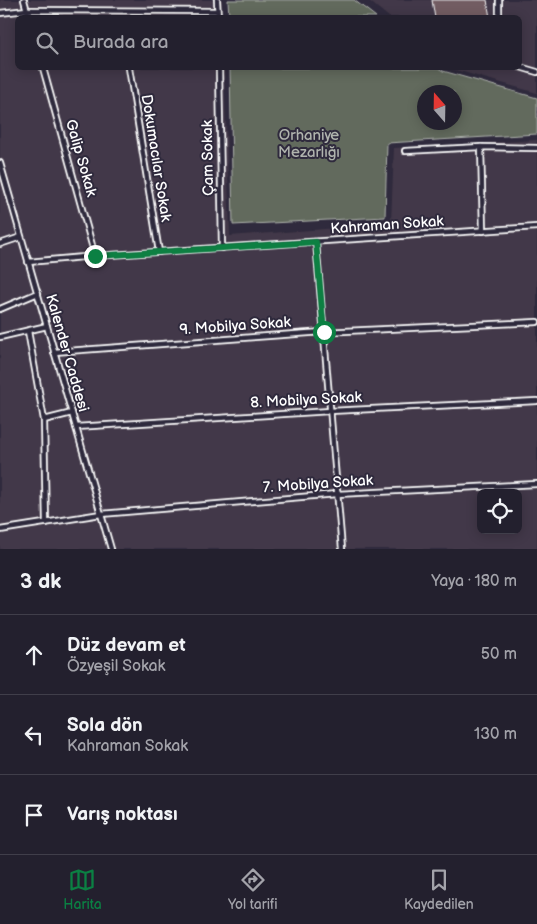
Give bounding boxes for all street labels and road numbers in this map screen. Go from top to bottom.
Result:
street label: Dokumacılar Sokak [137,93,176,224]
street label: Galip Sokak [61,117,101,200]
street label: Çam Sokak [198,119,218,196]
street label: Kahraman Sokak [330,212,445,238]
street label: Kalender Caddesi [41,292,93,414]
street label: 9. Mobilya Sokak [179,313,292,339]
street label: 8. Mobilya Sokak [250,388,363,412]
street label: 7. Mobilya Sokak [262,471,374,497]

